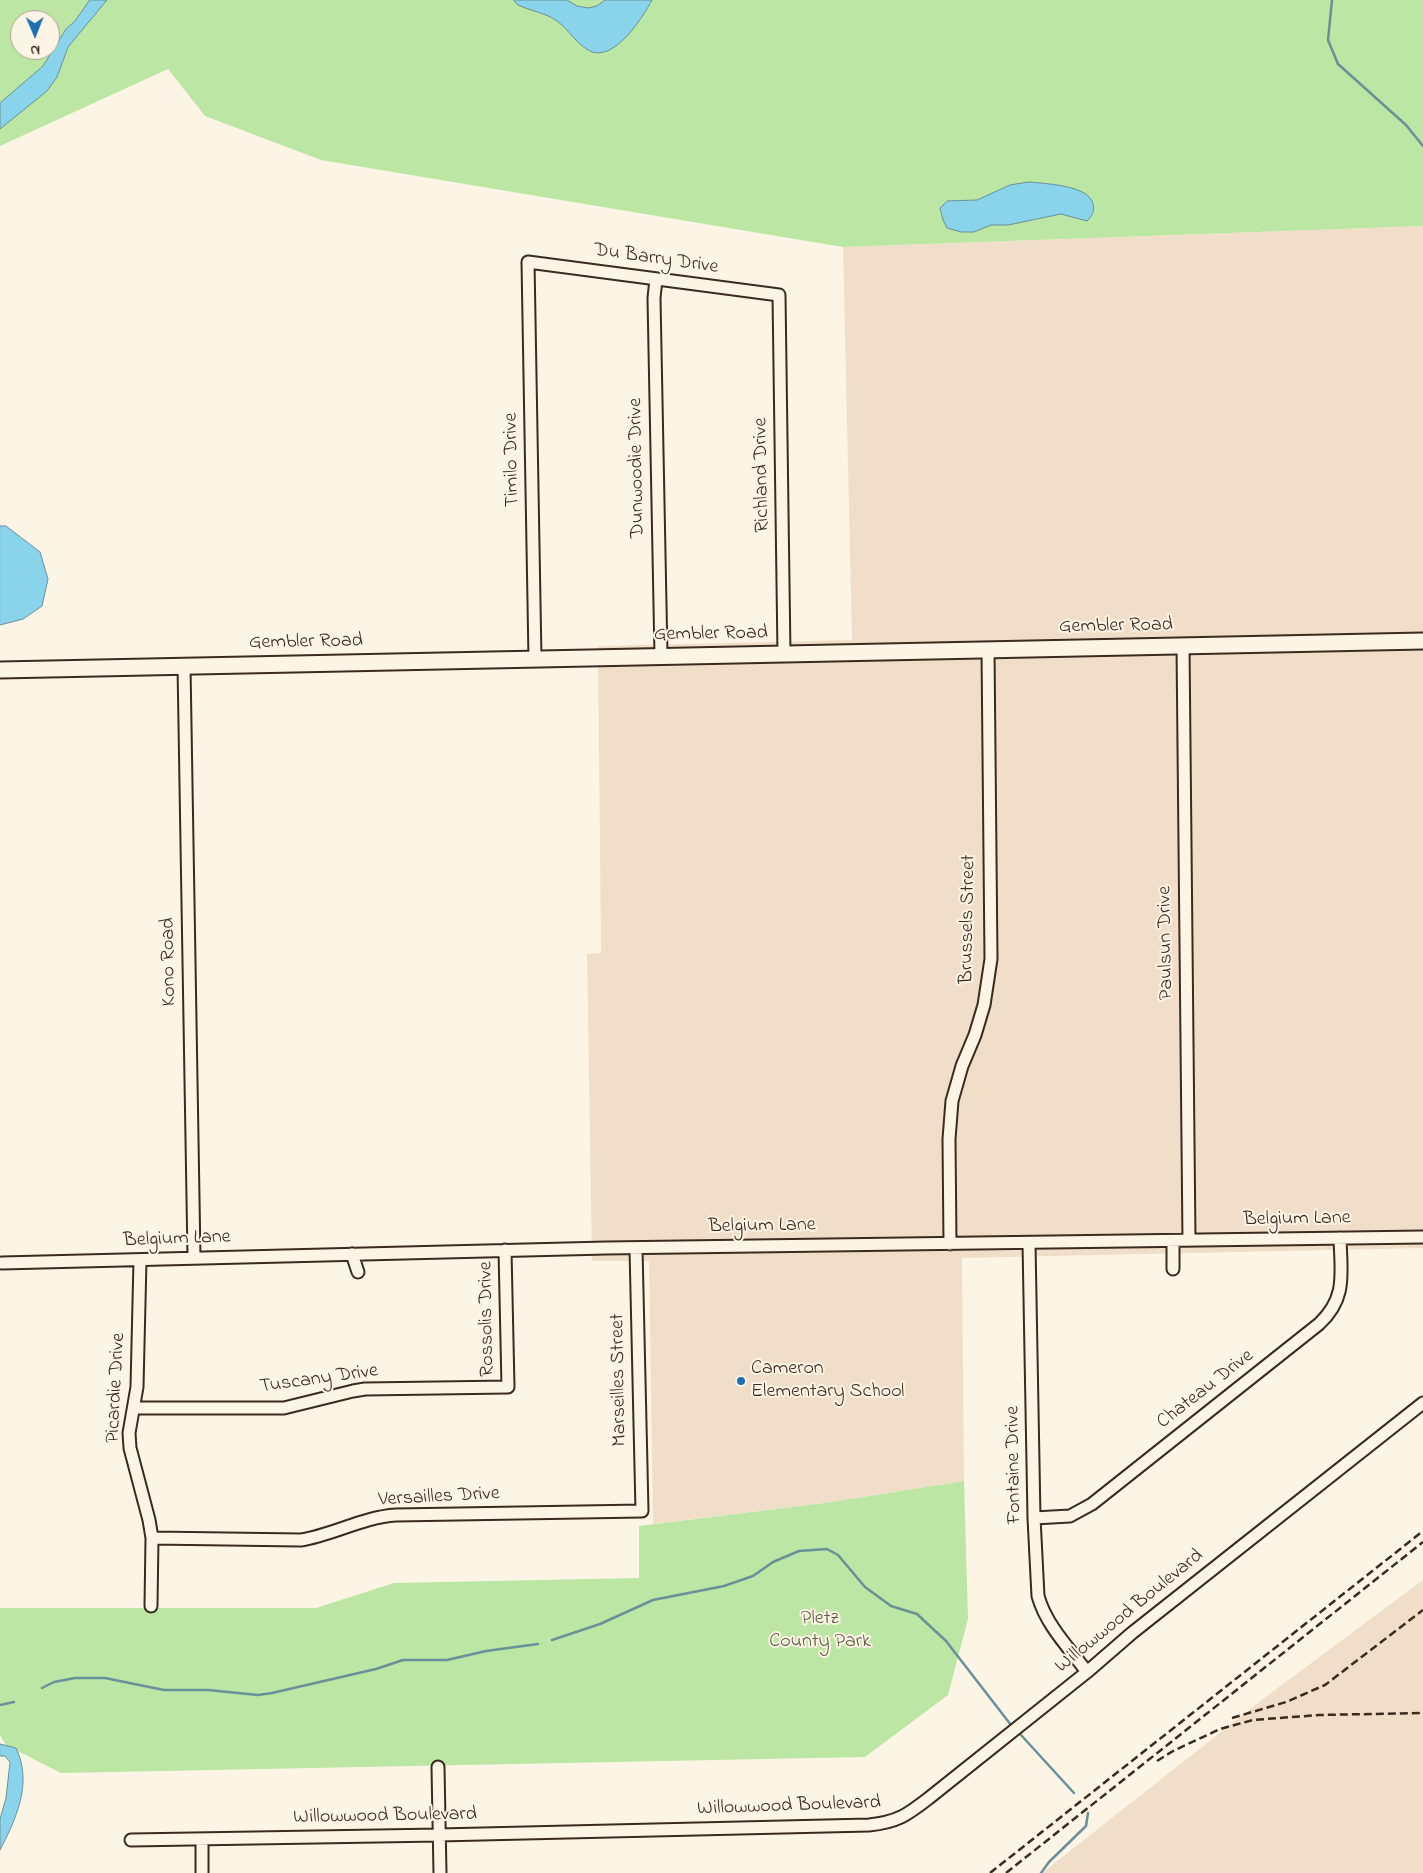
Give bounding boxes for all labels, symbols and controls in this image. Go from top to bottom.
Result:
north arrow [10,10,60,60]
text: N [30,39,40,60]
street label: Du Barry Drive [592,239,720,281]
street label: Dunwoodie Drive [625,398,651,538]
street label: Timilo Drive [500,412,526,508]
street label: Richland Drive [750,417,776,533]
street label: Gembler Road [1059,614,1173,640]
street label: Gembler Road [654,622,768,648]
street label: Gembler Road [249,630,363,656]
street label: Brussels Street [956,854,982,984]
street label: Paulsun Drive [1154,886,1180,1000]
street label: Kono Road [157,917,183,1007]
street label: Belgium Lane [1243,1207,1351,1233]
street label: Belgium Lane [708,1214,816,1240]
street label: Belgium Lane [123,1226,231,1254]
street label: Rossolis Drive [475,1261,501,1377]
street label: Marseilles Street [607,1313,633,1447]
street label: Picardie Drive [102,1332,132,1444]
street label: Chateau Drive [1153,1345,1259,1435]
place label: Cameron Elementary School [751,1358,904,1405]
street label: Tuscany Drive [258,1360,380,1400]
marker: Cameron Elementary School [735,1375,747,1387]
street label: Fontaine Drive [1002,1406,1028,1524]
street label: Versailles Drive [378,1483,500,1513]
street label: Willowwood Boulevard [1051,1545,1209,1679]
park label: Pletz County Park [769,1608,871,1655]
street label: Willowwood Boulevard [697,1792,881,1822]
street label: Willowwood Boulevard [293,1803,477,1831]

